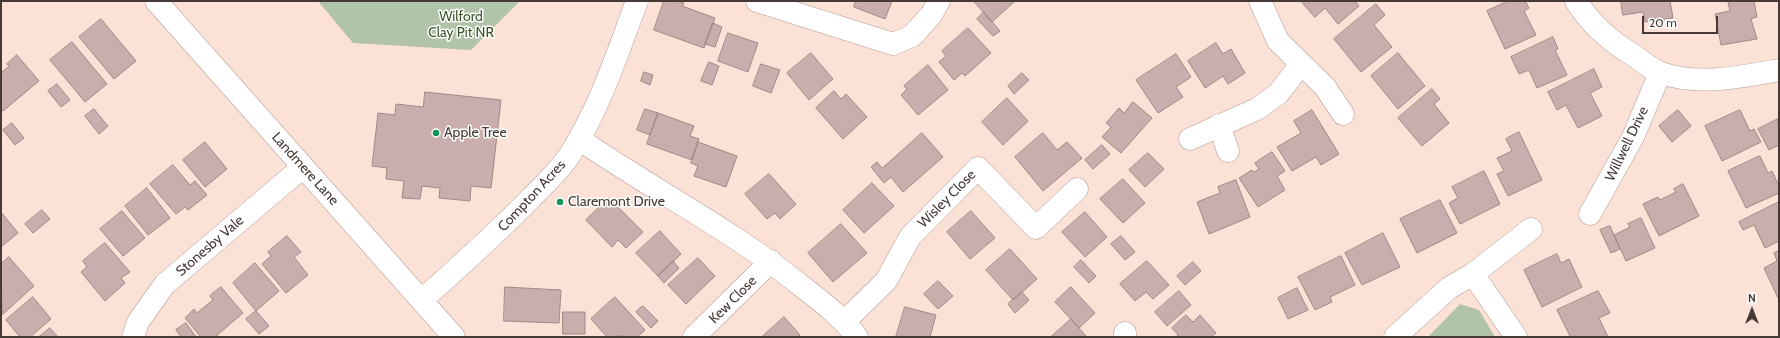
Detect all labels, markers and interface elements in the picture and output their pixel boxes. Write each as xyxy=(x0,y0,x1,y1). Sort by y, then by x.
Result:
scale bar xyxy=(1644,8,1720,34)
park label: Wilford Clay Pit NR xyxy=(428,9,494,42)
text: 20 m xyxy=(1649,15,1677,30)
street label: Willwell Drive xyxy=(1602,104,1652,184)
place label: Apple Tree xyxy=(444,125,507,141)
marker: Apple Tree xyxy=(431,128,441,138)
street label: Landmere Lane xyxy=(268,129,342,209)
street label: Compton Acres xyxy=(495,157,569,235)
street label: Wisley Close xyxy=(915,167,979,231)
place label: Claremont Drive xyxy=(568,194,665,210)
marker: Claremont Drive xyxy=(555,197,565,207)
street label: Stonesby Vale xyxy=(173,212,247,280)
street label: Kew Close xyxy=(706,273,760,327)
north arrow xyxy=(1732,290,1772,330)
text: N xyxy=(1748,291,1756,305)

